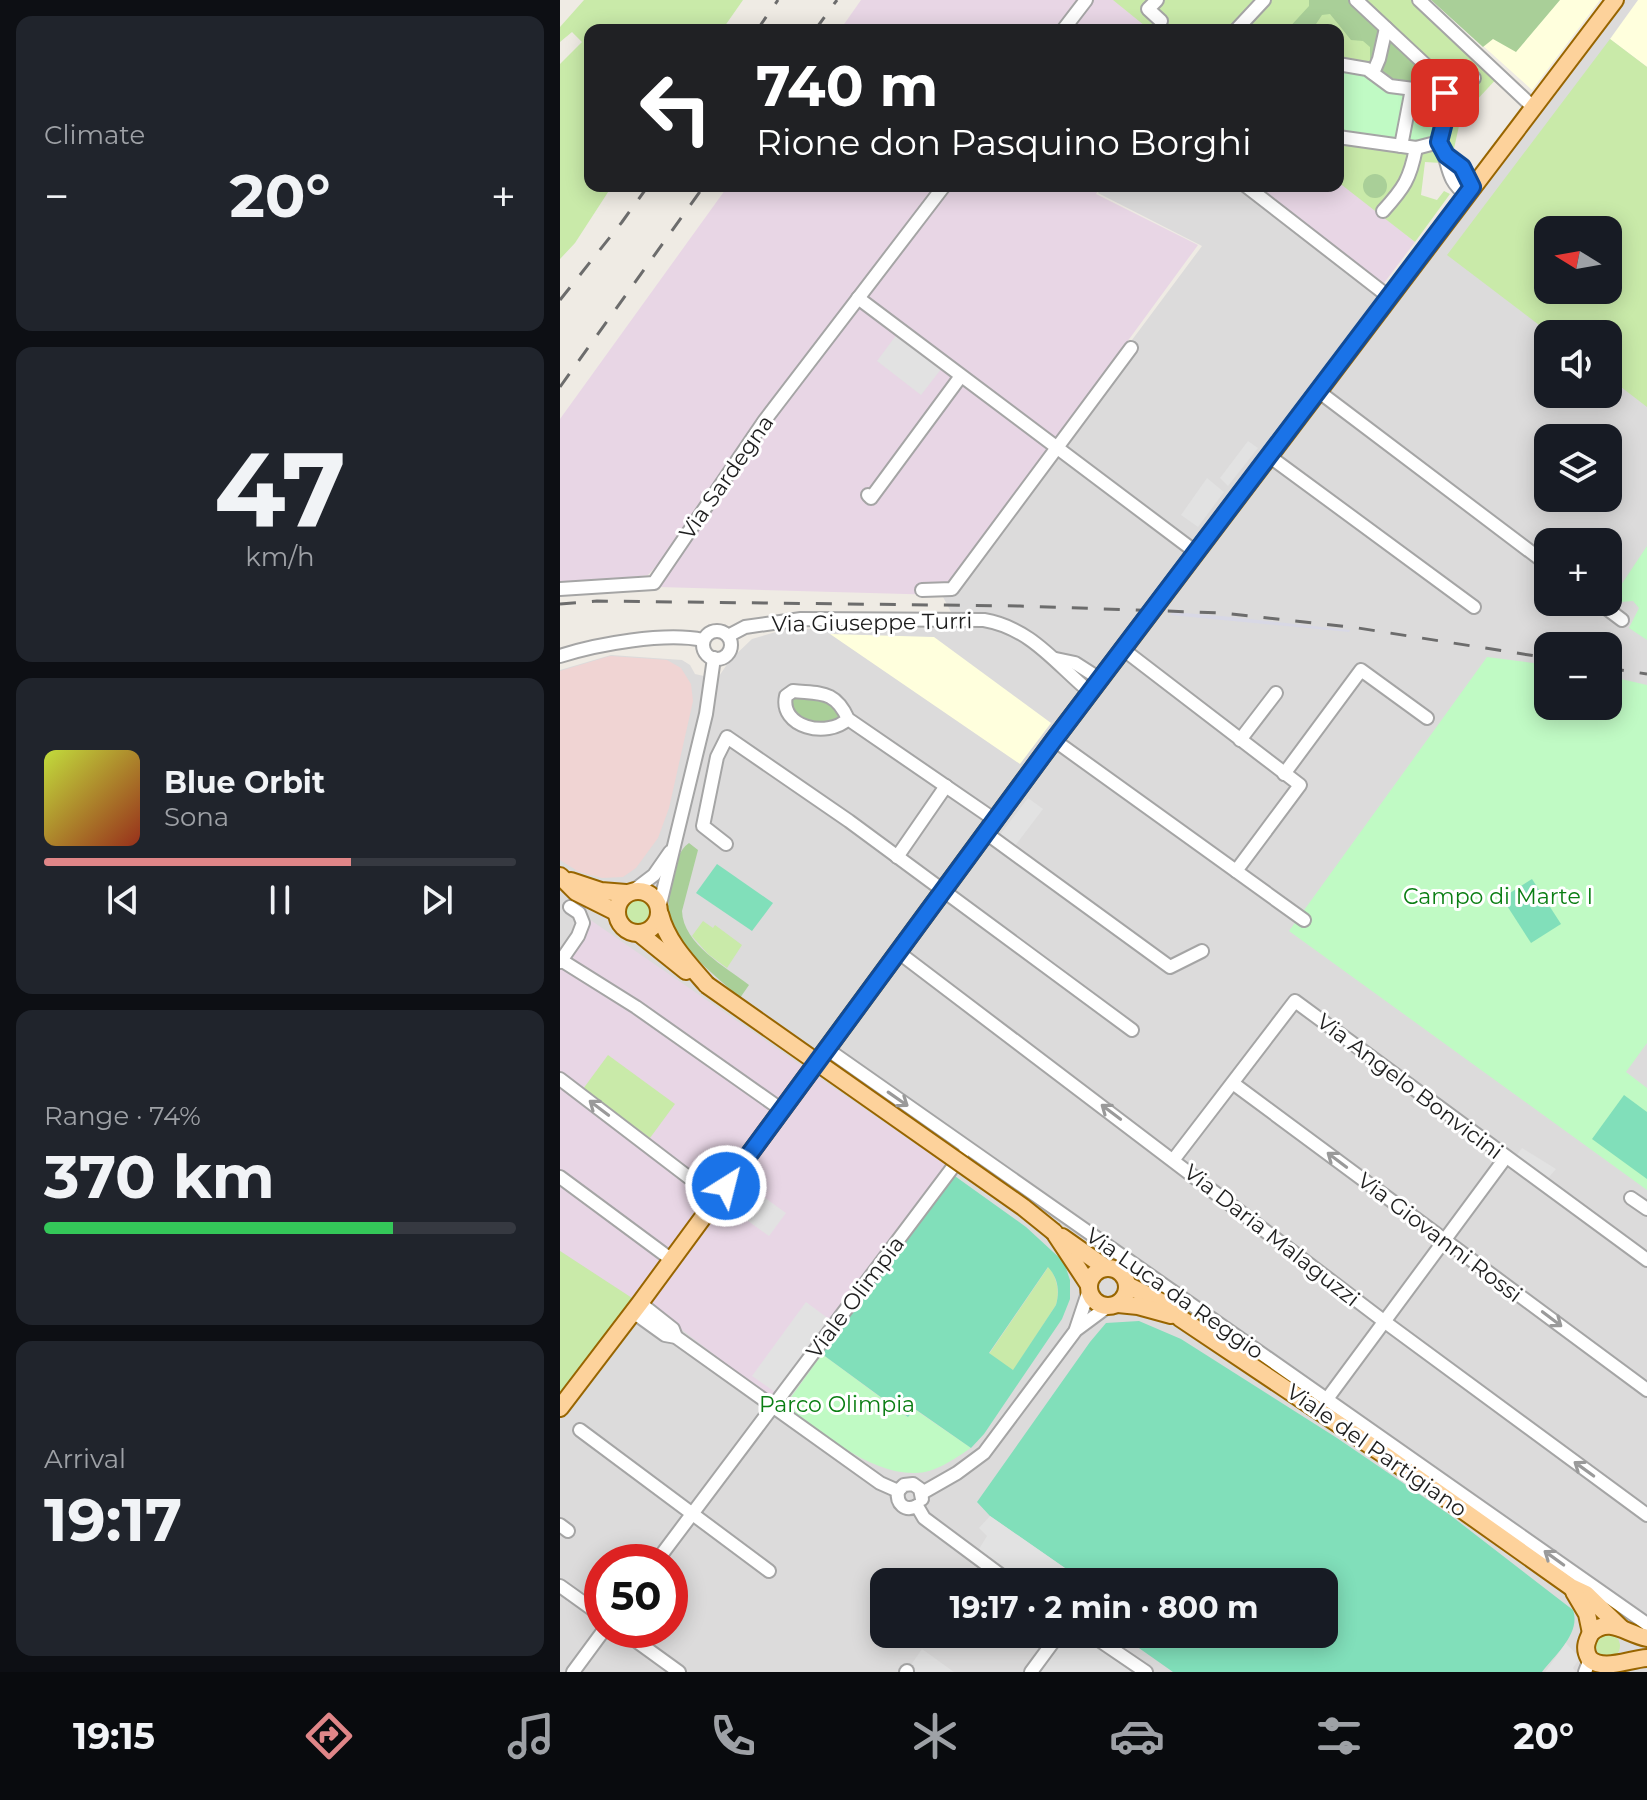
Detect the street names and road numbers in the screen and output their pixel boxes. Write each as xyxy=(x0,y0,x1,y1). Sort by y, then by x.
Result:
street label: Via Sardegna xyxy=(674,410,779,545)
street label: Via Giuseppe Turri xyxy=(771,607,973,638)
street label: Via Angelo Bonvicini xyxy=(1311,1008,1508,1165)
street label: Via Daria Malaguzzi xyxy=(1179,1158,1365,1312)
street label: Via Giovanni Rossi xyxy=(1352,1167,1527,1308)
street label: Via Luca da Reggio xyxy=(1081,1222,1269,1365)
street label: Viale Olimpia xyxy=(801,1231,910,1364)
street label: Viale del Partigiano xyxy=(1281,1378,1472,1523)

